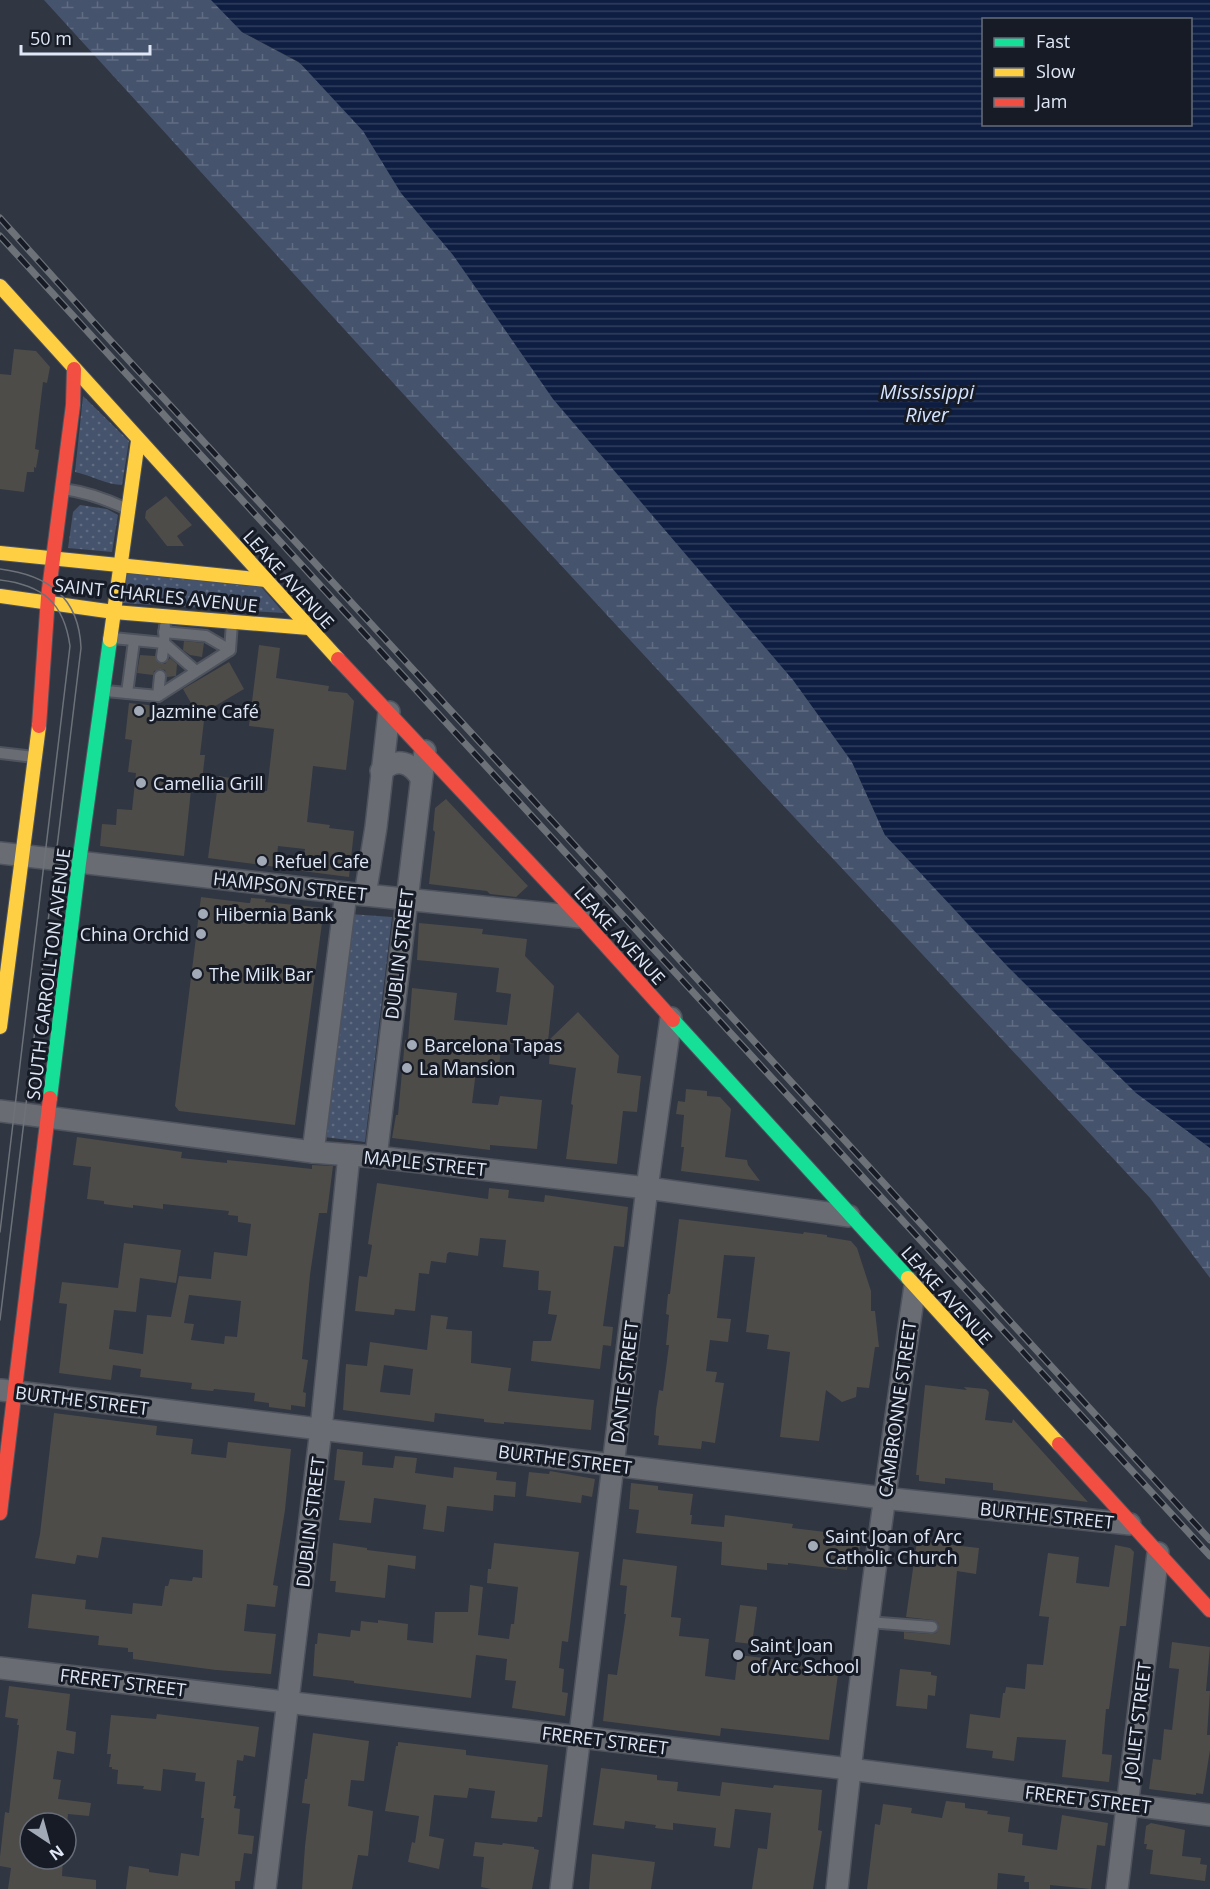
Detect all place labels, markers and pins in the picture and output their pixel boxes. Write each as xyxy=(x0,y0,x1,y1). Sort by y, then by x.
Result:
place label: Jazmine Café xyxy=(149,699,259,723)
marker: Jazmine Café xyxy=(132,704,146,718)
place label: Camellia Grill xyxy=(153,771,264,795)
marker: Camellia Grill xyxy=(134,776,148,790)
place label: Refuel Cafe xyxy=(274,849,369,873)
marker: Refuel Cafe xyxy=(255,854,269,868)
place label: Hibernia Bank xyxy=(215,902,334,926)
marker: Hibernia Bank xyxy=(196,907,210,921)
place label: China Orchid xyxy=(80,922,189,946)
marker: China Orchid xyxy=(194,927,208,941)
place label: The Milk Bar xyxy=(209,962,314,986)
marker: The Milk Bar xyxy=(190,967,204,981)
place label: Barcelona Tapas xyxy=(424,1033,562,1057)
marker: Barcelona Tapas xyxy=(405,1038,419,1052)
place label: La Mansion xyxy=(419,1056,515,1080)
marker: La Mansion xyxy=(400,1061,414,1075)
place label: Saint Joan of Arc Catholic Church xyxy=(825,1524,962,1569)
marker: Saint Joan of Arc Catholic Church xyxy=(806,1539,820,1553)
place label: Saint Joan of Arc School xyxy=(750,1633,859,1678)
marker: Saint Joan of Arc School xyxy=(731,1648,745,1662)

